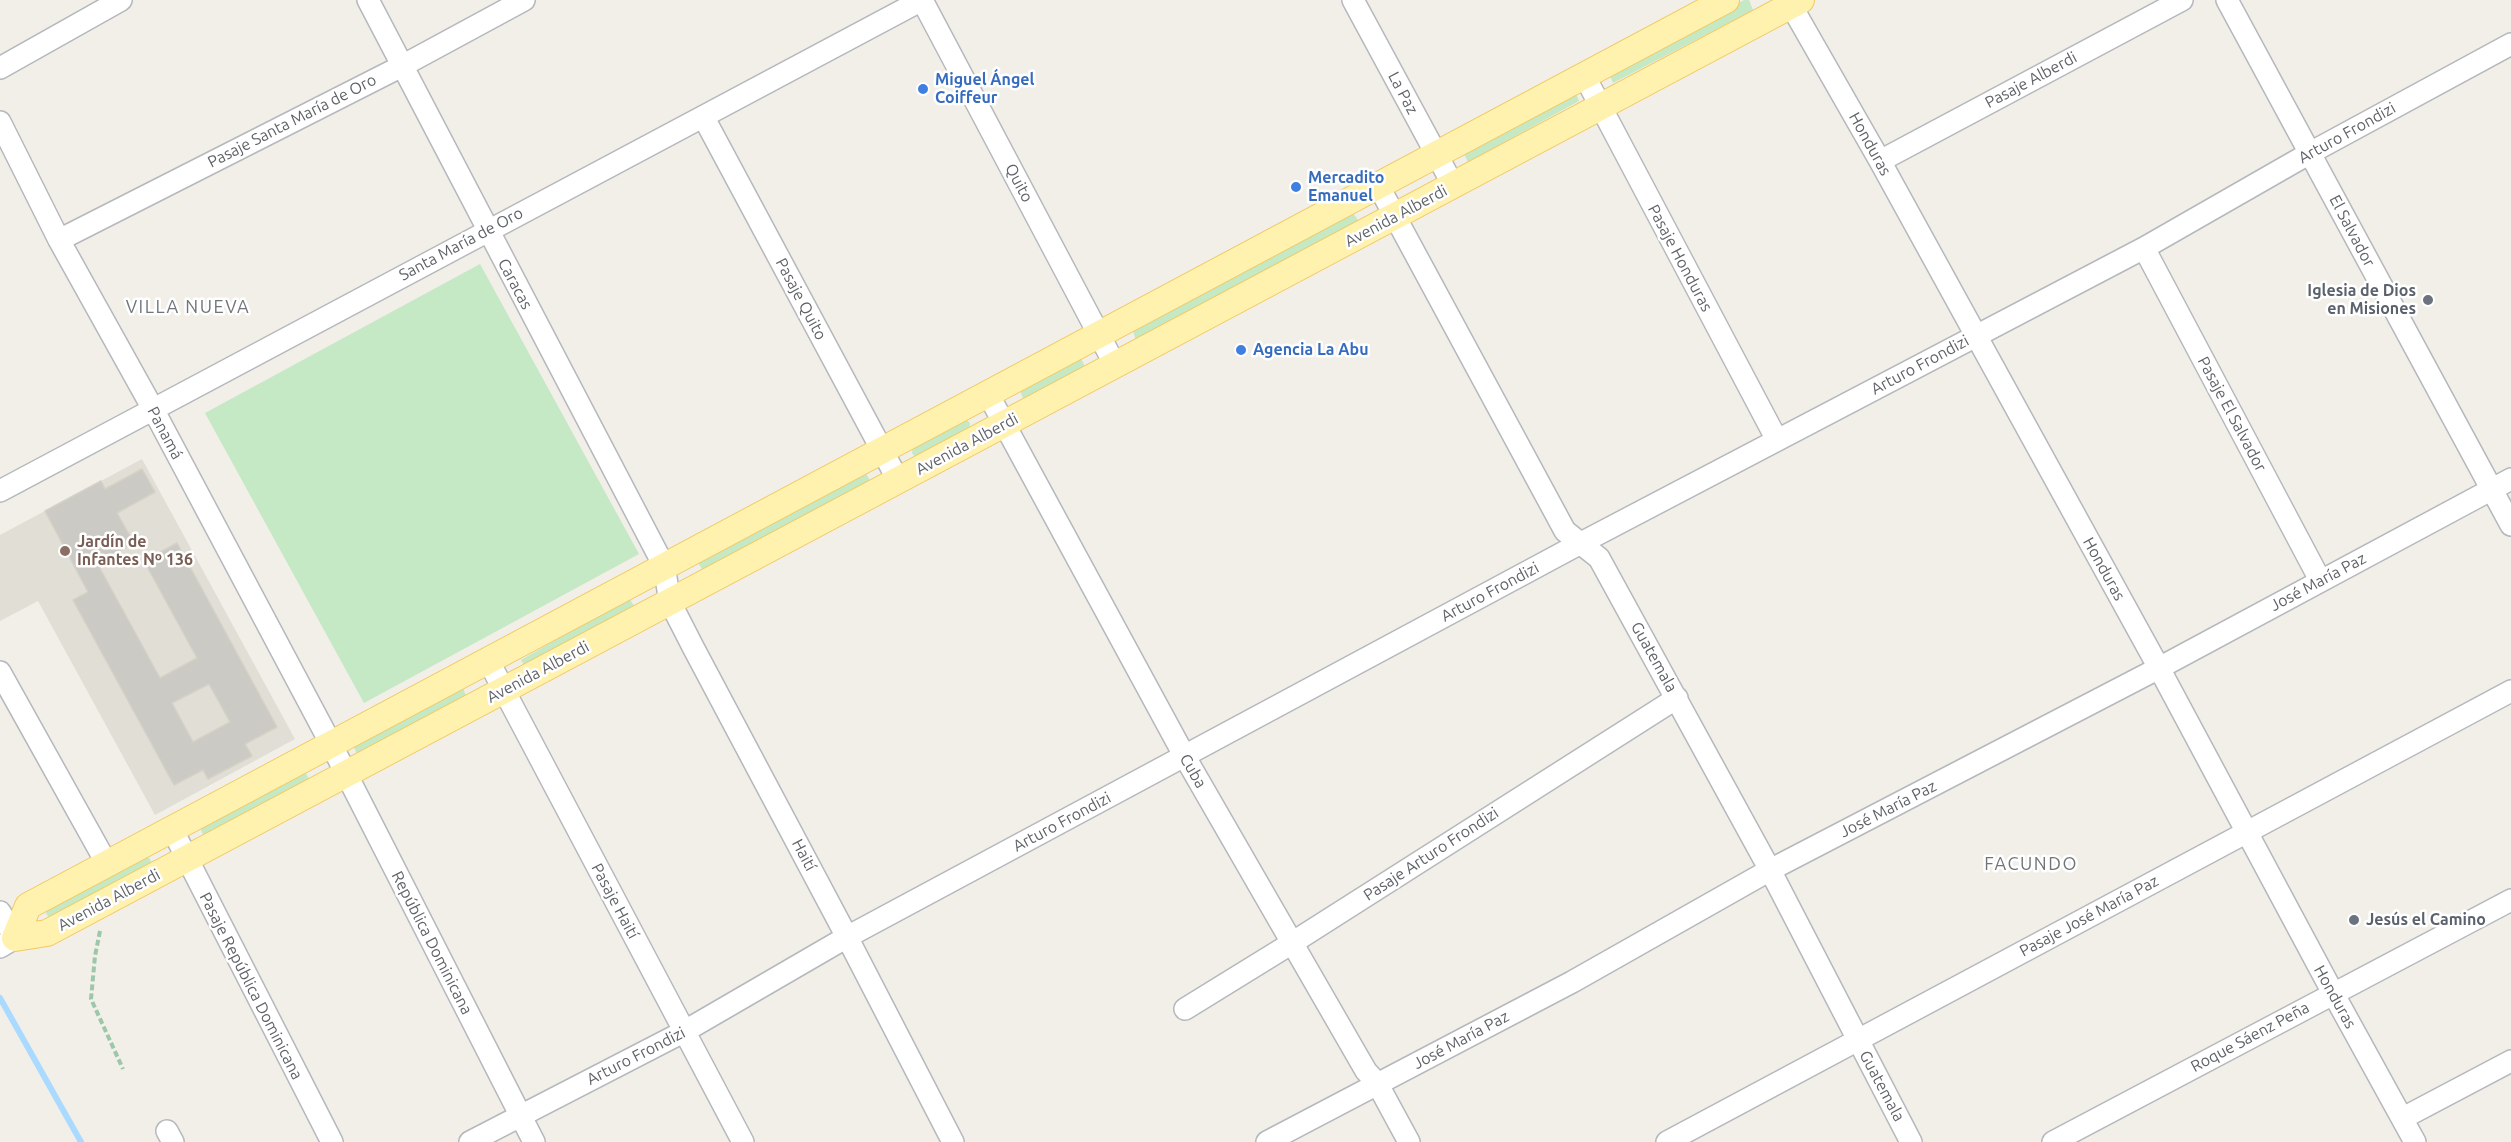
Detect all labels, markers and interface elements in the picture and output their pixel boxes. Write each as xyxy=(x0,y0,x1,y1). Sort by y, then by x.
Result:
street label: Pasaje Alberdi xyxy=(1982,48,2080,112)
street label: La Paz xyxy=(1384,69,1422,117)
street label: Pasaje Santa María de Oro xyxy=(204,70,380,172)
place label: Miguel Ángel Coiffeur xyxy=(935,70,1034,108)
marker: Miguel Ángel Coiffeur xyxy=(916,82,930,96)
street label: Arturo Frondizi xyxy=(2295,98,2399,168)
street label: Honduras xyxy=(1845,109,1895,179)
street label: Quito xyxy=(1001,160,1037,206)
place label: Mercadito Emanuel xyxy=(1308,168,1384,206)
marker: Mercadito Emanuel xyxy=(1289,180,1303,194)
street label: Avenida Alberdi xyxy=(1342,181,1450,251)
street label: El Salvador xyxy=(2325,192,2379,270)
street label: Pasaje Honduras xyxy=(1644,201,1716,315)
street label: Santa María de Oro xyxy=(396,203,526,285)
street label: Caracas xyxy=(494,255,536,313)
street label: Pasaje Quito xyxy=(771,255,831,343)
place label: Iglesia de Dios en Misiones xyxy=(2307,281,2416,319)
marker: Iglesia de Dios en Misiones xyxy=(2421,293,2435,307)
district label: VILLA NUEVA xyxy=(126,296,250,318)
street label: Arturo Frondizi xyxy=(1868,331,1972,399)
place label: Agencia La Abu xyxy=(1253,340,1369,360)
marker: Agencia La Abu xyxy=(1234,343,1248,357)
street label: Pasaje El Salvador xyxy=(2194,353,2270,475)
street label: Panamá xyxy=(143,403,187,463)
street label: Avenida Alberdi xyxy=(913,409,1021,479)
place label: Jardín de Infantes Nº 136 xyxy=(77,532,193,570)
street label: Honduras xyxy=(2079,534,2129,604)
marker: Jardín de Infantes Nº 136 xyxy=(58,544,72,558)
street label: José María Paz xyxy=(2267,549,2369,615)
street label: Arturo Frondizi xyxy=(1438,558,1542,626)
street label: Guatemala xyxy=(1627,618,1681,696)
street label: Avenida Alberdi xyxy=(484,637,592,707)
street label: Cuba xyxy=(1176,750,1210,792)
street label: José María Paz xyxy=(1837,776,1939,842)
street label: Arturo Frondizi xyxy=(1010,788,1114,856)
street label: Pasaje Arturo Frondizi xyxy=(1360,803,1502,905)
street label: Haití xyxy=(788,836,820,874)
district label: FACUNDO xyxy=(1984,853,2078,875)
street label: Pasaje Haití xyxy=(587,860,643,942)
street label: Avenida Alberdi xyxy=(55,865,163,935)
street label: República Dominicana xyxy=(388,868,476,1018)
street label: Pasaje José María Paz xyxy=(2016,871,2162,961)
street label: Pasaje República Dominicana xyxy=(195,889,307,1083)
place label: Jesús el Camino xyxy=(2366,910,2486,930)
marker: Jesús el Camino xyxy=(2347,913,2361,927)
street label: Honduras xyxy=(2310,962,2360,1032)
street label: Roque Sáenz Peña xyxy=(2188,998,2312,1076)
street label: José María Paz xyxy=(1410,1007,1512,1073)
street label: Arturo Frondizi xyxy=(583,1023,689,1089)
street label: Guatemala xyxy=(1855,1047,1909,1125)

